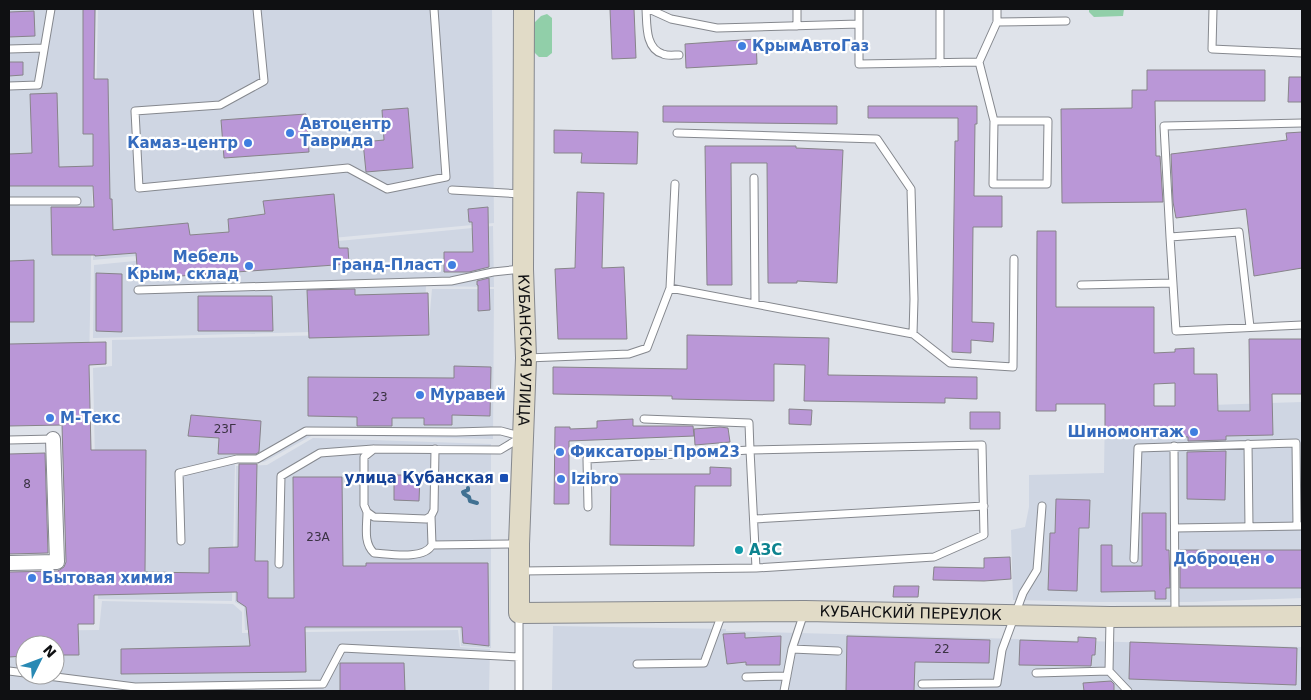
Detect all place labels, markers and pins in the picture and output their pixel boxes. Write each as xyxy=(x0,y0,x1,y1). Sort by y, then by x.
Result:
place label: КрымАвтоГаз xyxy=(752,37,869,55)
marker: КрымАвтоГаз xyxy=(736,40,748,52)
place label: Автоцентр Таврида xyxy=(300,115,391,150)
marker: Автоцентр Таврида xyxy=(284,127,296,139)
place label: Камаз-центр xyxy=(127,134,238,152)
marker: Камаз-центр xyxy=(242,137,254,149)
place label: Мебель Крым, склад xyxy=(127,248,239,283)
place label: Гранд-Пласт xyxy=(332,256,442,274)
marker: Гранд-Пласт xyxy=(446,259,458,271)
marker: Мебель Крым, склад xyxy=(243,260,255,272)
place label: Муравей xyxy=(430,386,506,404)
marker: Муравей xyxy=(414,389,426,401)
place label: М-Текс xyxy=(60,409,121,427)
marker: М-Текс xyxy=(44,412,56,424)
place label: Шиномонтаж xyxy=(1068,423,1184,441)
marker: Шиномонтаж xyxy=(1188,426,1200,438)
place label: Фиксаторы Пром23 xyxy=(570,443,740,461)
marker: Фиксаторы Пром23 xyxy=(554,446,566,458)
place label: улица Кубанская xyxy=(344,469,494,487)
place label: Izibro xyxy=(571,470,619,488)
marker: улица Кубанская xyxy=(498,472,510,484)
marker: Izibro xyxy=(555,473,567,485)
place label: АЗС xyxy=(749,541,782,559)
marker: АЗС xyxy=(733,544,745,556)
place label: Доброцен xyxy=(1173,550,1260,568)
marker: Доброцен xyxy=(1264,553,1276,565)
place label: Бытовая химия xyxy=(42,569,173,587)
marker: Бытовая химия xyxy=(26,572,38,584)

